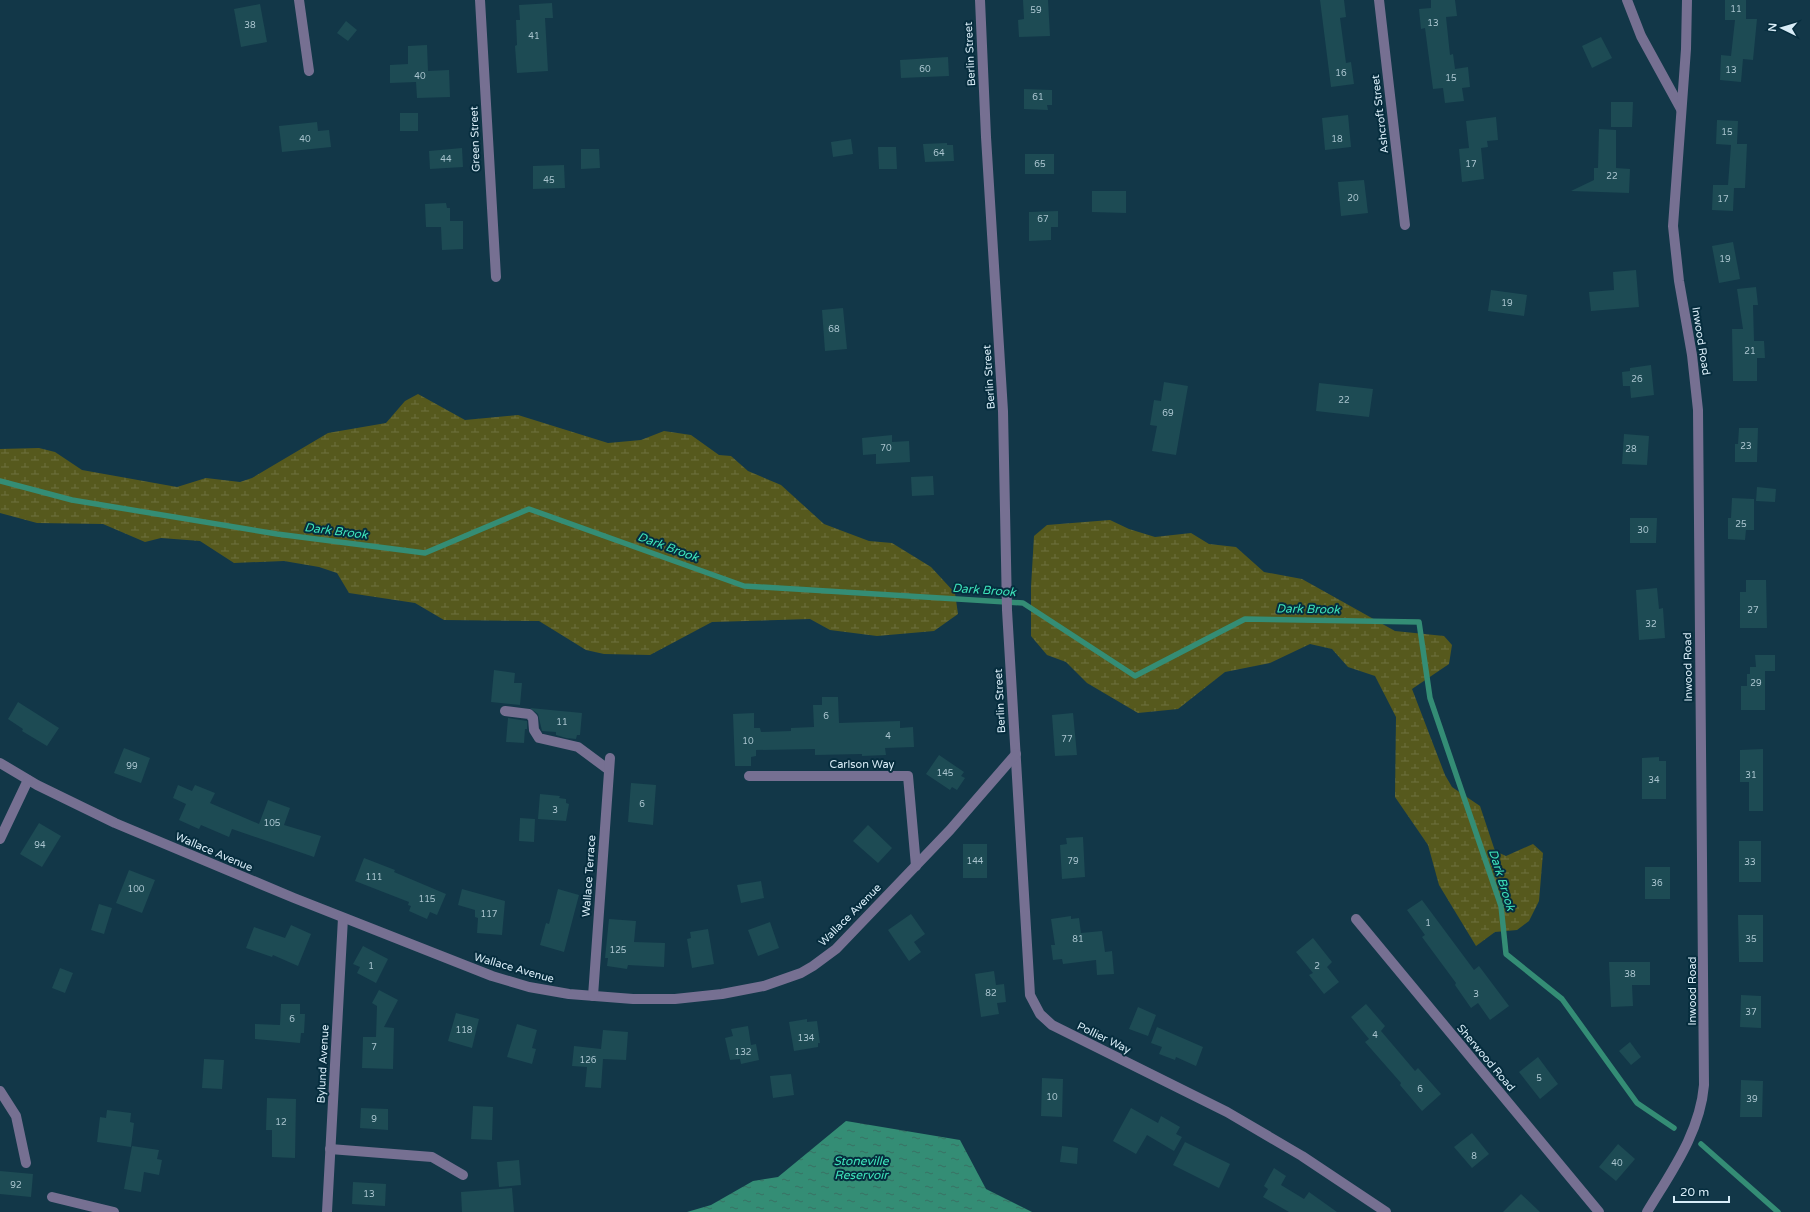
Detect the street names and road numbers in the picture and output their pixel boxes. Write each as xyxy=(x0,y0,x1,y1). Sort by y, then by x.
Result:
street label: Berlin Street xyxy=(962,21,978,87)
street label: Ashcroft Street xyxy=(1369,74,1391,154)
street label: Green Street xyxy=(467,106,483,172)
street label: Inwood Road xyxy=(1689,306,1713,376)
street label: Berlin Street xyxy=(980,344,998,410)
street label: Inwood Road xyxy=(1681,632,1695,702)
street label: Berlin Street xyxy=(992,668,1008,734)
street label: Carlson Way xyxy=(830,758,895,771)
street label: Wallace Avenue xyxy=(173,830,255,874)
street label: Wallace Terrace xyxy=(580,834,598,918)
street label: Wallace Avenue xyxy=(816,881,884,949)
street label: Wallace Avenue xyxy=(472,950,556,986)
street label: Inwood Road xyxy=(1686,956,1699,1026)
street label: Pollier Way xyxy=(1075,1019,1133,1057)
street label: Sherwood Road xyxy=(1454,1022,1518,1094)
street label: Bylund Avenue xyxy=(314,1024,332,1104)

